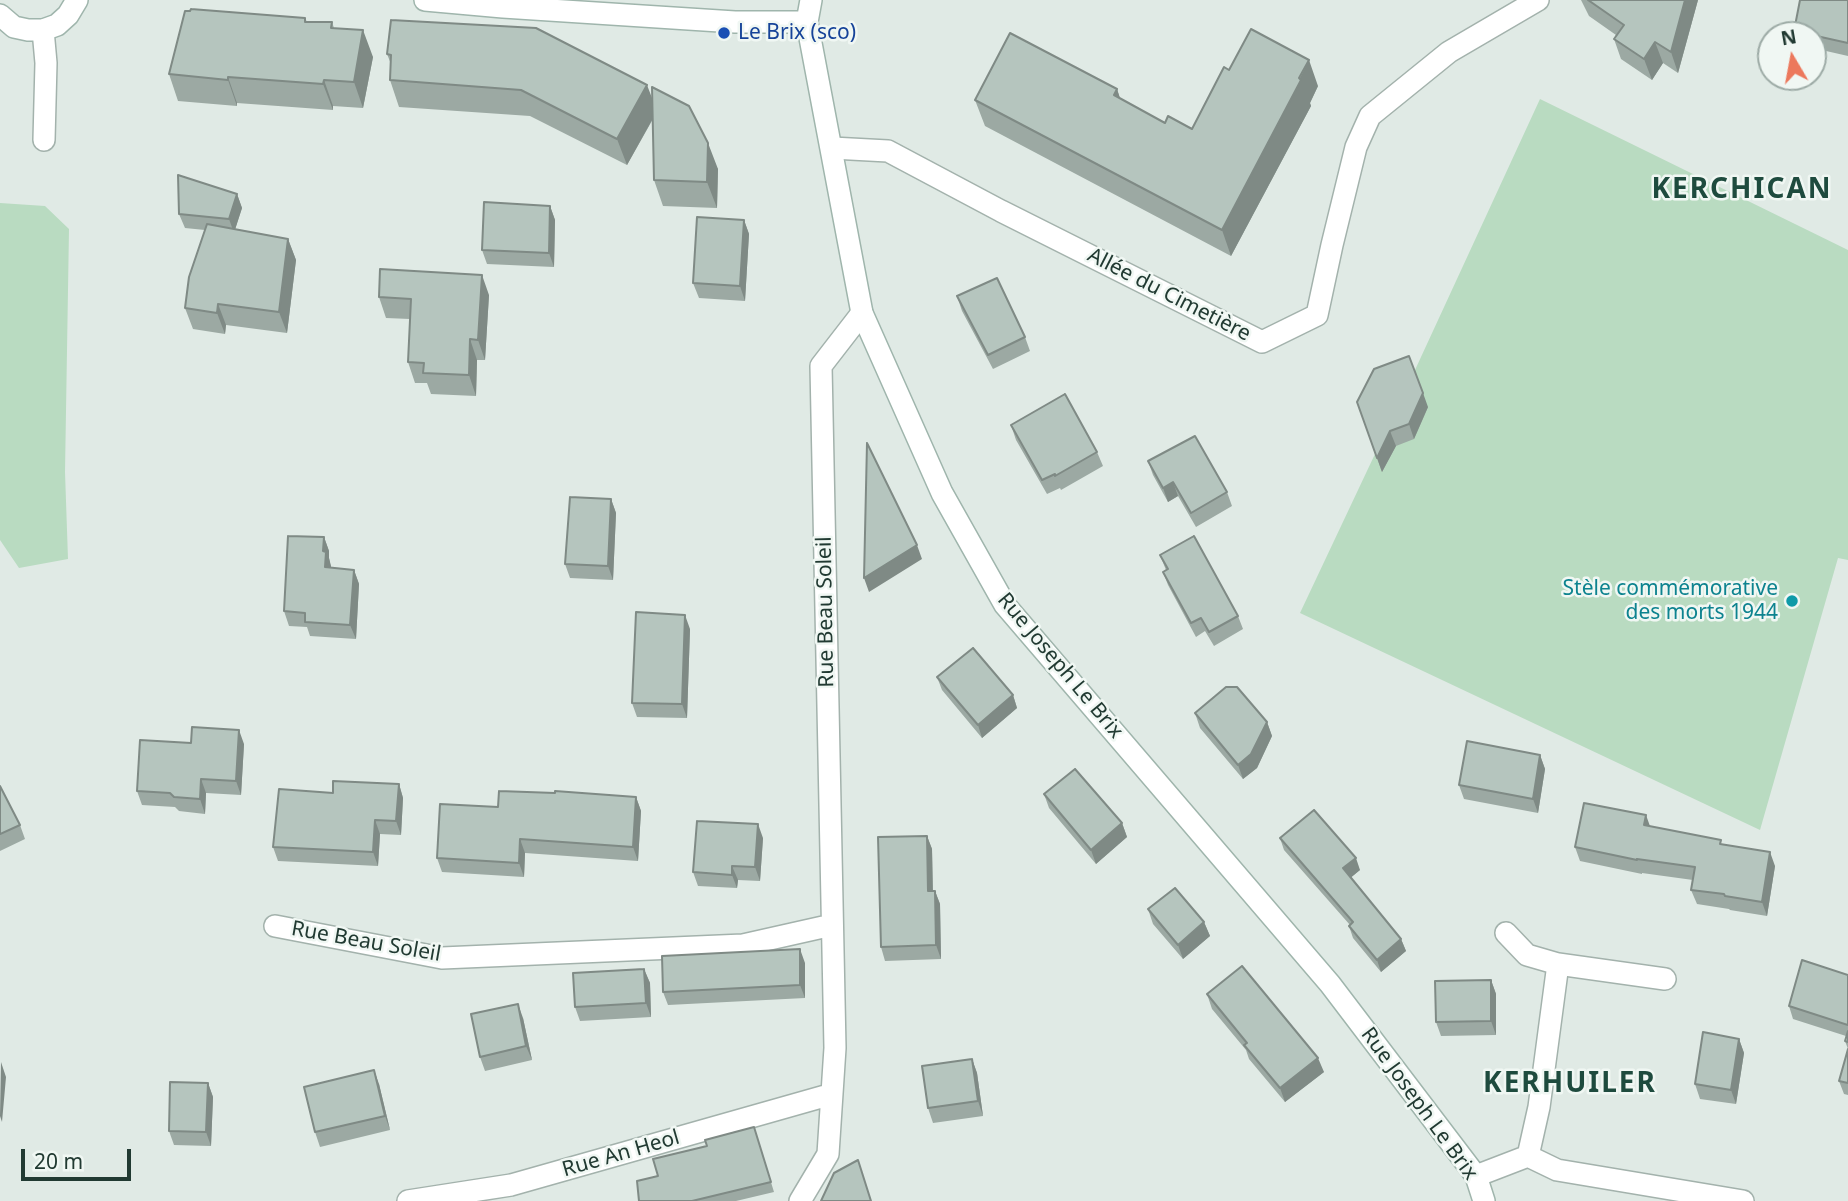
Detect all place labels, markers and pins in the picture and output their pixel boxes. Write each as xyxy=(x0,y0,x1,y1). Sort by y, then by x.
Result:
place label: Le Brix (sco) xyxy=(738,20,856,46)
marker: Le Brix (sco) xyxy=(716,25,732,41)
place label: Stèle commémorative des morts 1944 xyxy=(1563,576,1778,626)
marker: Stèle commémorative des morts 1944 xyxy=(1784,593,1800,609)

